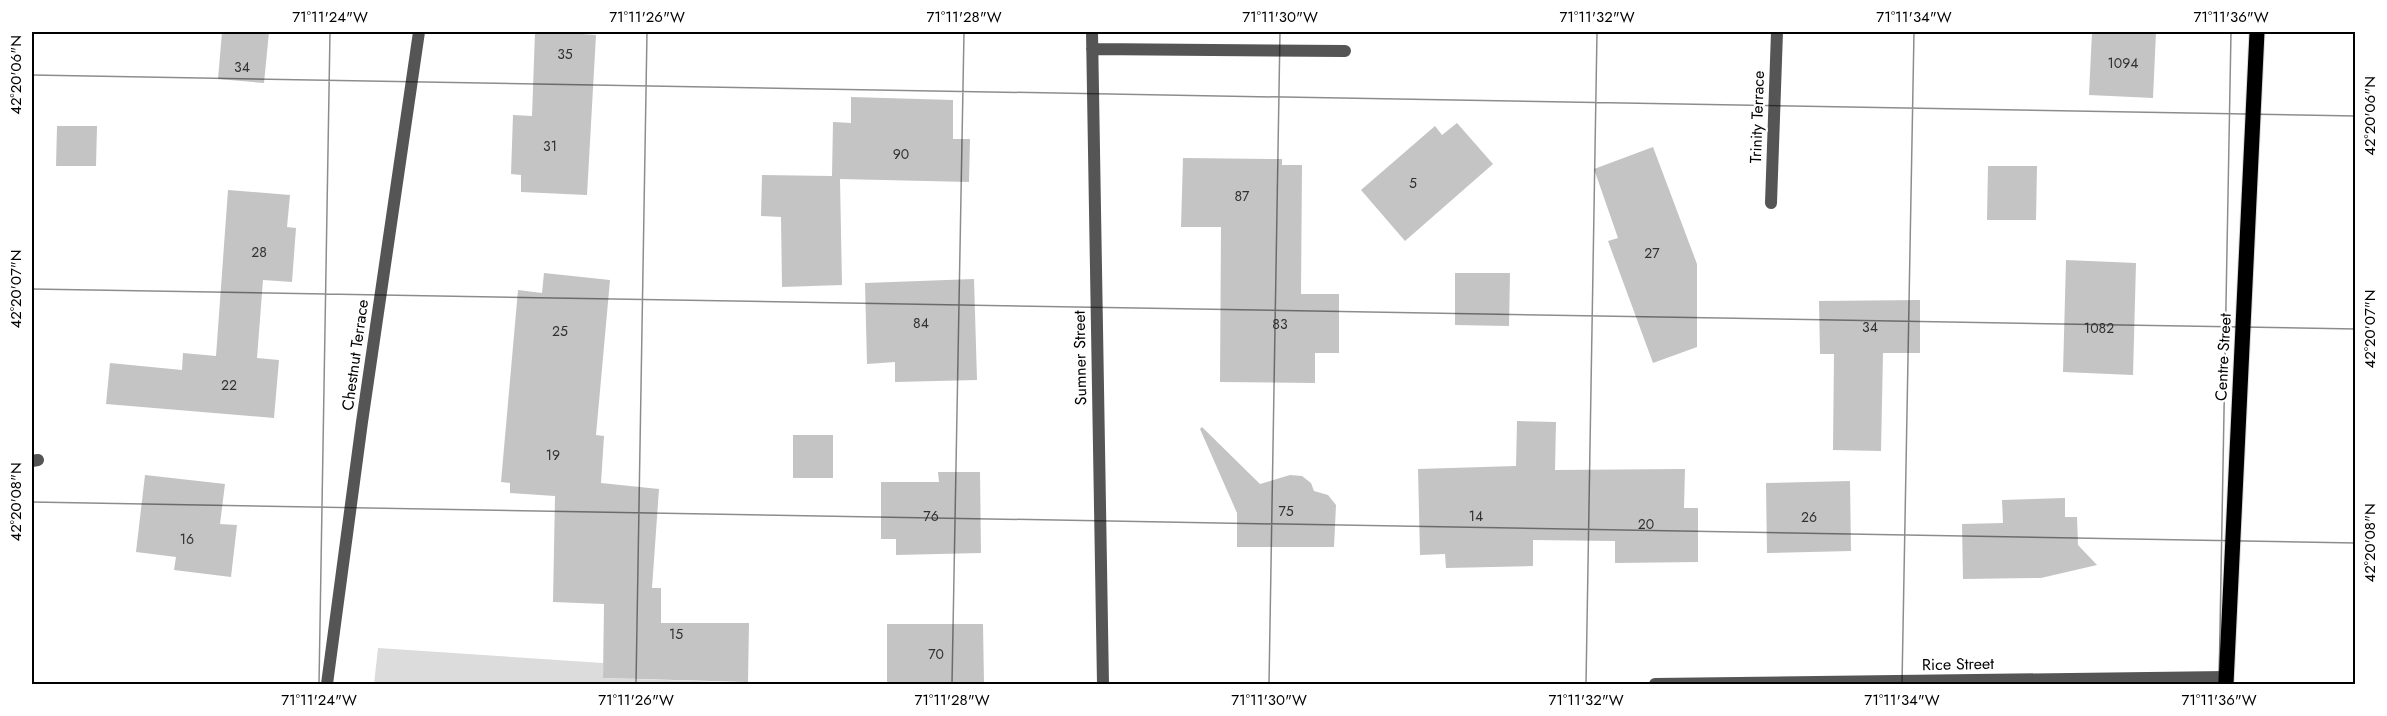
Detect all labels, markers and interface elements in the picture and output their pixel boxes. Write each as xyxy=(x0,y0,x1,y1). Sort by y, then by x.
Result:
text: 71°11'24"W xyxy=(292,6,368,28)
text: 71°11'26"W xyxy=(609,6,685,28)
text: 71°11'28"W xyxy=(926,6,1002,28)
text: 71°11'30"W xyxy=(1242,6,1318,28)
text: 71°11'32"W xyxy=(1559,6,1635,28)
text: 71°11'34"W xyxy=(1876,6,1952,28)
text: 71°11'36"W xyxy=(2193,6,2269,28)
text: 42°20'06"N xyxy=(5,35,27,115)
house number: 35 xyxy=(557,44,573,64)
house number: 1094 xyxy=(2108,53,2138,73)
house number: 34 xyxy=(234,57,250,77)
street label: Trinity Terrace xyxy=(1744,70,1770,164)
text: 42°20'06"N xyxy=(2359,76,2381,156)
house number: 31 xyxy=(543,136,557,156)
house number: 90 xyxy=(893,144,909,164)
house number: 5 xyxy=(1409,173,1417,193)
house number: 87 xyxy=(1235,186,1250,206)
house number: 28 xyxy=(251,242,267,262)
house number: 27 xyxy=(1644,243,1660,263)
text: 42°20'07"N xyxy=(5,250,27,328)
text: 42°20'07"N xyxy=(2359,290,2381,368)
street label: Chestnut Terrace xyxy=(336,298,374,412)
street label: Sumner Street xyxy=(1068,310,1092,406)
street label: Centre Street xyxy=(2209,312,2237,401)
house number: 84 xyxy=(913,313,929,333)
house number: 83 xyxy=(1272,314,1288,334)
house number: 34 xyxy=(1862,317,1878,337)
house number: 1082 xyxy=(2084,318,2114,338)
house number: 25 xyxy=(552,321,568,341)
house number: 22 xyxy=(221,375,237,395)
house number: 19 xyxy=(546,445,560,465)
text: 42°20'08"N xyxy=(5,462,27,542)
house number: 75 xyxy=(1278,501,1294,521)
text: 42°20'08"N xyxy=(2359,503,2381,583)
house number: 76 xyxy=(923,506,939,526)
house number: 14 xyxy=(1469,506,1483,526)
house number: 26 xyxy=(1801,507,1817,527)
house number: 20 xyxy=(1638,514,1654,534)
house number: 16 xyxy=(180,529,194,549)
house number: 15 xyxy=(669,624,683,644)
house number: 70 xyxy=(928,644,944,664)
street label: Rice Street xyxy=(1922,652,1994,676)
text: 71°11'24"W xyxy=(281,689,357,711)
text: 71°11'26"W xyxy=(598,689,674,711)
text: 71°11'28"W xyxy=(914,689,990,711)
text: 71°11'30"W xyxy=(1231,689,1307,711)
text: 71°11'32"W xyxy=(1548,689,1624,711)
text: 71°11'34"W xyxy=(1864,689,1940,711)
text: 71°11'36"W xyxy=(2181,689,2257,711)

